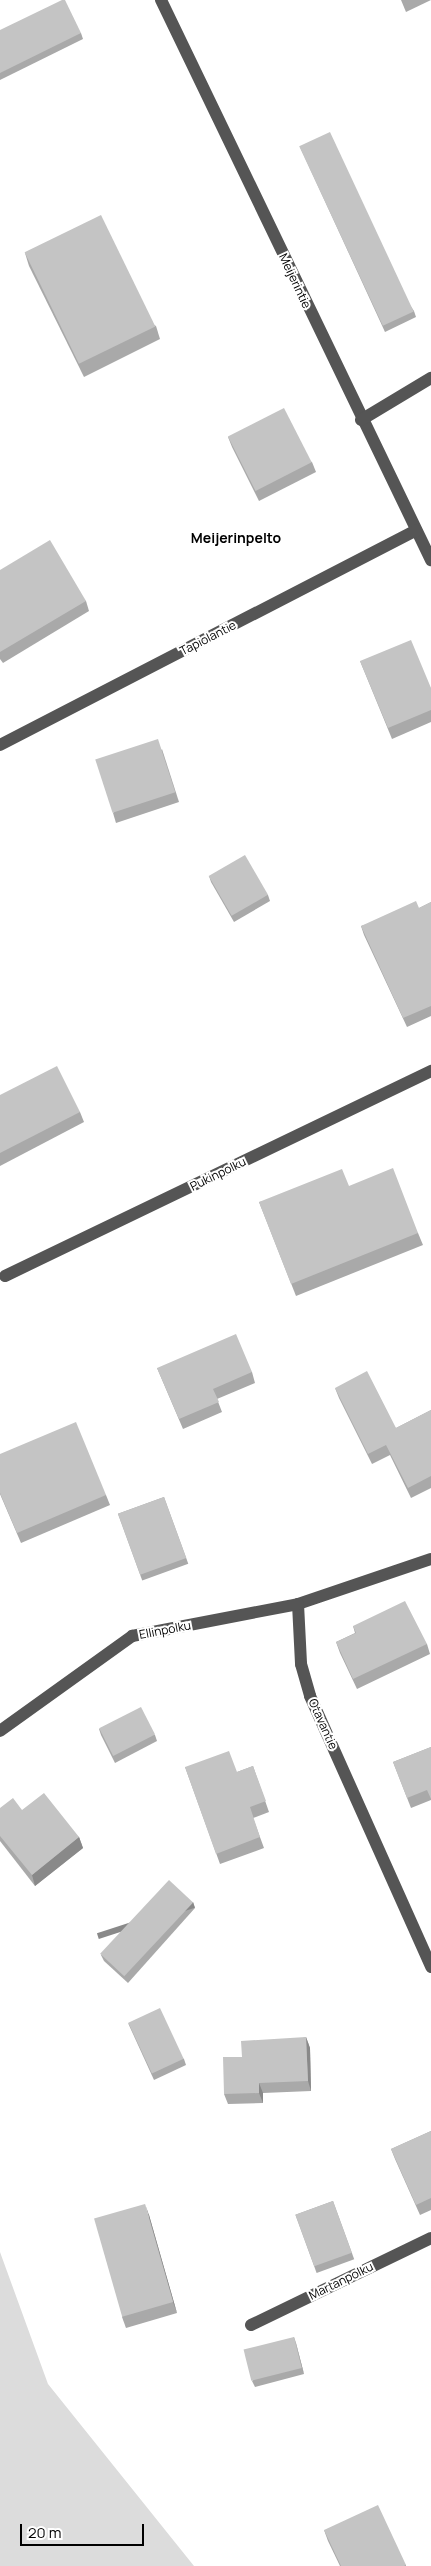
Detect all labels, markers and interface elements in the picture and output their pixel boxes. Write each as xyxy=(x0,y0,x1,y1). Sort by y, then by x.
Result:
street label: Meijerintie xyxy=(276,251,314,311)
district label: Meijerinpelto xyxy=(191,530,281,546)
street label: Tapiolantie xyxy=(177,618,239,658)
street label: Pukinpolku xyxy=(188,1154,248,1194)
street label: Ellinpolku xyxy=(138,1618,192,1642)
street label: Otavantie xyxy=(305,1696,341,1752)
street label: Martanpolku xyxy=(306,2259,376,2303)
scale bar xyxy=(22,2514,146,2546)
text: 20 m xyxy=(28,2522,61,2543)

